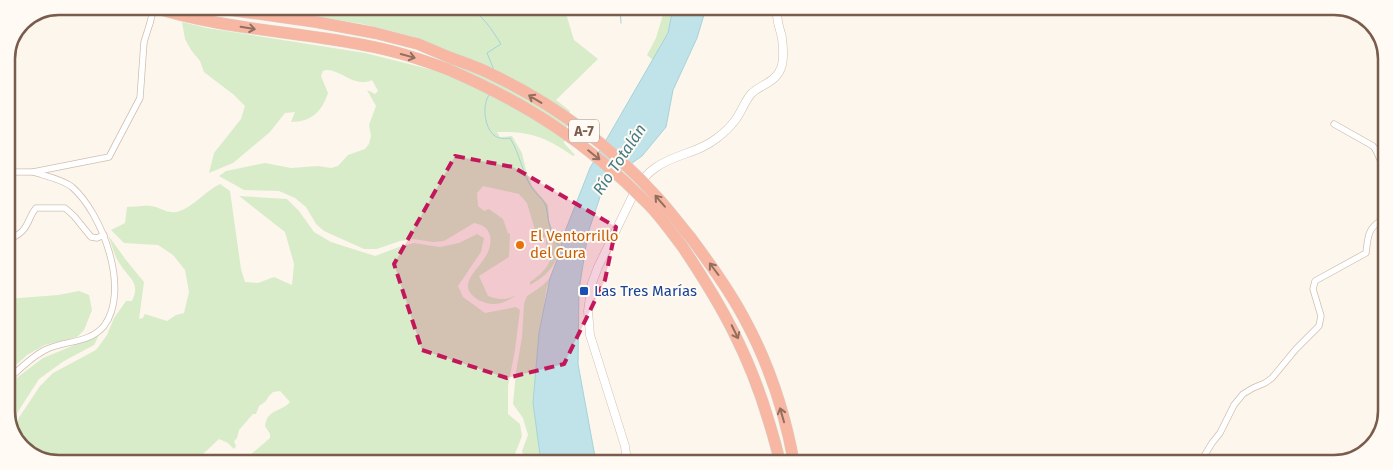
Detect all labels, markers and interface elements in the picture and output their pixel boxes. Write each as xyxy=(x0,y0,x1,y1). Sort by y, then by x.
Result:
one-way arrow xyxy=(240,23,256,33)
one-way arrow xyxy=(400,51,416,61)
one-way arrow xyxy=(528,93,542,103)
road number: A-7 xyxy=(569,120,599,142)
water label: Río Totalán xyxy=(589,120,650,198)
one-way arrow xyxy=(587,149,600,160)
one-way arrow xyxy=(654,194,666,207)
place label: El Ventorrillo del Cura xyxy=(530,227,618,262)
marker: El Ventorrillo del Cura xyxy=(514,239,526,251)
one-way arrow xyxy=(709,262,719,276)
place label: Las Tres Marías xyxy=(594,282,697,300)
marker: Las Tres Marías xyxy=(578,285,590,297)
one-way arrow xyxy=(731,324,740,339)
one-way arrow xyxy=(777,408,787,424)

